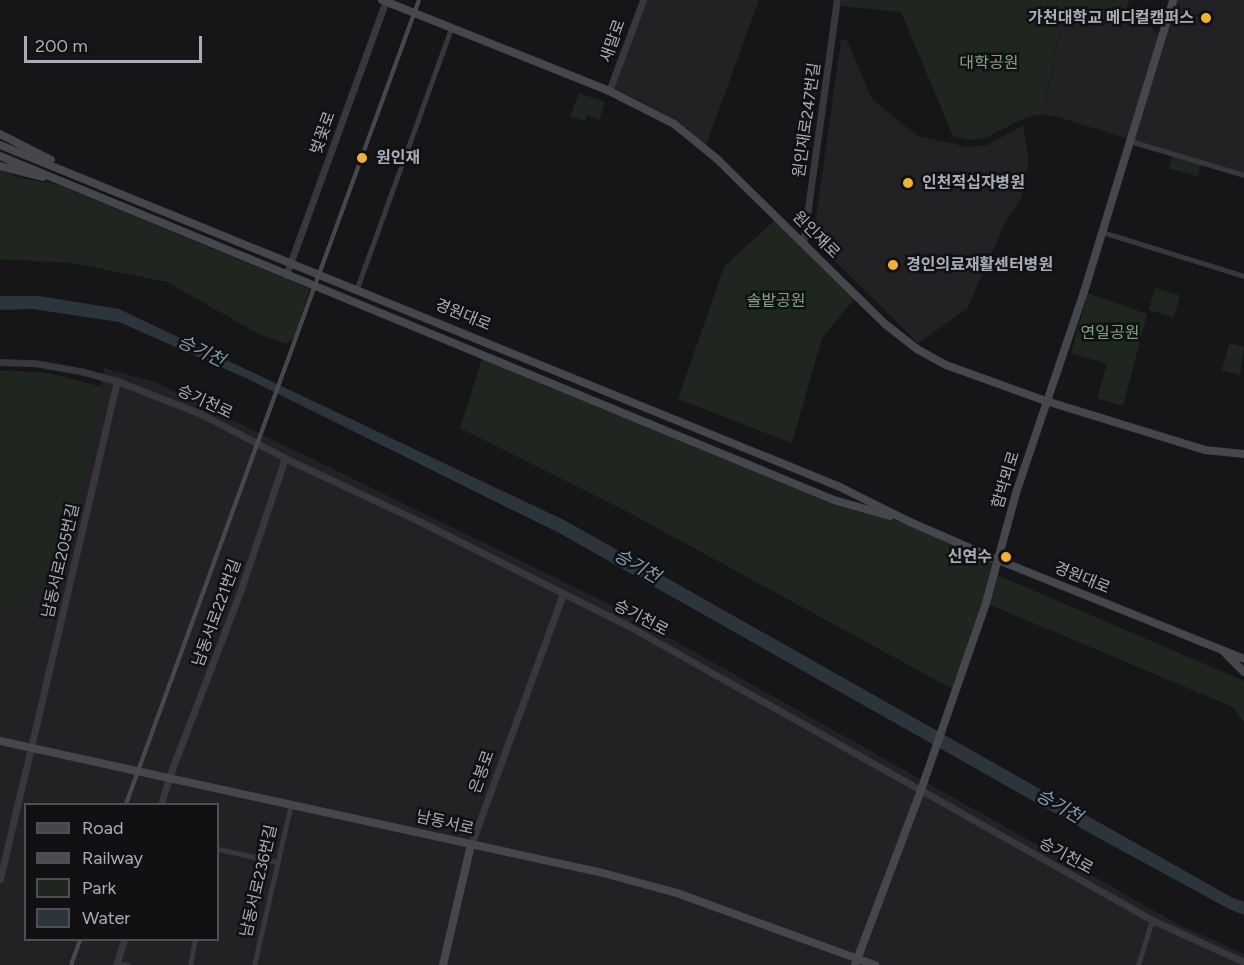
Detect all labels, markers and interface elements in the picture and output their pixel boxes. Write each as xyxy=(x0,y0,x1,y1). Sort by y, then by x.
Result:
place label: 가천대학교 메디컬캠퍼스 xyxy=(1028,8,1194,28)
marker: 가천대학교 메디컬캠퍼스 xyxy=(1199,11,1213,25)
street label: 새말로 xyxy=(596,17,630,65)
scale bar xyxy=(27,24,206,62)
text: 200 m xyxy=(35,35,88,57)
park label: 대학공원 xyxy=(960,53,1018,73)
street label: 원인재로247번길 xyxy=(789,61,825,179)
street label: 벚꽃로 xyxy=(306,109,340,157)
place label: 원인재 xyxy=(376,148,420,168)
marker: 원인재 xyxy=(353,149,371,167)
place label: 인천적십자병원 xyxy=(922,173,1025,193)
marker: 인천적십자병원 xyxy=(899,174,917,192)
street label: 원인재로 xyxy=(788,207,844,263)
place label: 경인의료재활센터병원 xyxy=(906,255,1053,275)
marker: 경인의료재활센터병원 xyxy=(884,256,902,274)
park label: 솔밭공원 xyxy=(747,291,805,311)
street label: 경원대로 xyxy=(432,295,494,335)
park label: 연일공원 xyxy=(1081,323,1139,343)
water label: 승기천 xyxy=(174,330,228,372)
street label: 승기천로 xyxy=(174,381,236,423)
street label: 함박뫼로 xyxy=(988,449,1024,511)
street label: 남동서로205번길 xyxy=(39,502,83,620)
water label: 승기천 xyxy=(610,544,664,588)
place label: 신연수 xyxy=(948,547,992,567)
marker: 신연수 xyxy=(997,548,1015,566)
street label: 남동서로221번길 xyxy=(189,557,245,669)
street label: 경원대로 xyxy=(1051,558,1113,598)
street label: 승기천로 xyxy=(610,596,672,640)
street label: 은봉로 xyxy=(465,748,499,796)
water label: 승기천 xyxy=(1032,784,1086,828)
legend xyxy=(24,803,219,941)
street label: 남동서로 xyxy=(414,807,476,839)
text: Road xyxy=(82,817,123,839)
street label: 남동서로236번길 xyxy=(237,823,281,939)
street label: 승기천로 xyxy=(1036,833,1096,879)
text: Railway xyxy=(82,847,143,869)
text: Park xyxy=(82,877,116,899)
text: Water xyxy=(82,907,130,929)

